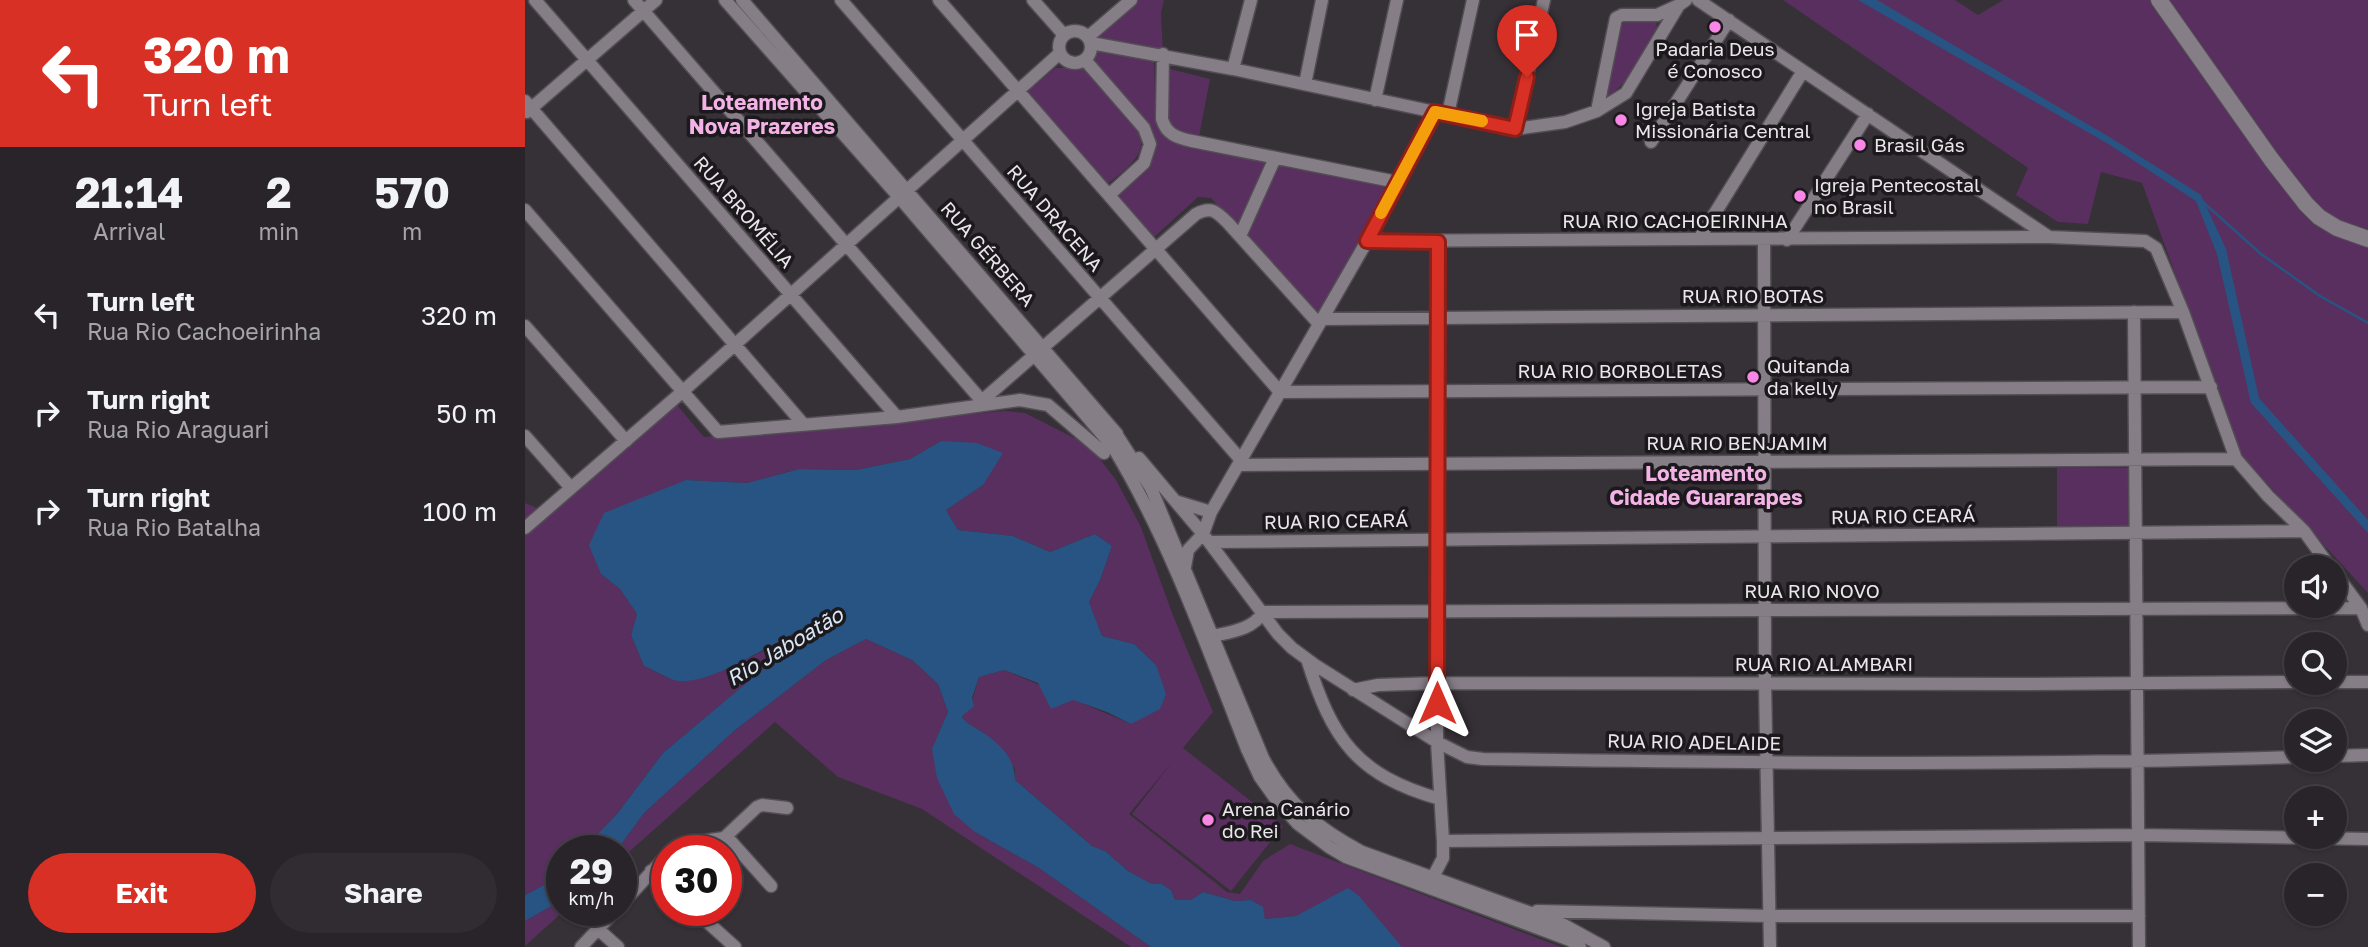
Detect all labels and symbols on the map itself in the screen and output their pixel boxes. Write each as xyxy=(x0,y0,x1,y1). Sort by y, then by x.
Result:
pin xyxy=(1497,5,1557,77)
marker: Padaria Deus é Conosco xyxy=(1707,19,1723,35)
place label: Padaria Deus é Conosco xyxy=(1655,37,1775,82)
district label: Loteamento Nova Prazeres xyxy=(689,89,836,139)
place label: Igreja Batista Missionária Central xyxy=(1635,97,1811,142)
marker: Igreja Batista Missionária Central xyxy=(1613,112,1629,128)
place label: Brasil Gás xyxy=(1874,133,1965,156)
marker: Brasil Gás xyxy=(1852,137,1868,153)
street label: RUA BROMÉLIA xyxy=(690,151,799,273)
street label: RUA DRACENA xyxy=(1003,160,1108,276)
place label: Igreja Pentecostal no Brasil xyxy=(1814,173,1980,218)
marker: Igreja Pentecostal no Brasil xyxy=(1792,188,1808,204)
street label: RUA GÉRBERA xyxy=(937,197,1040,311)
street label: RUA RIO CACHOEIRINHA xyxy=(1562,209,1788,232)
street label: RUA RIO BOTAS xyxy=(1682,284,1824,307)
place label: Quitanda da kelly xyxy=(1767,354,1850,399)
street label: RUA RIO BORBOLETAS xyxy=(1517,359,1723,382)
marker: Quitanda da kelly xyxy=(1745,369,1761,385)
street label: RUA RIO BENJAMIM xyxy=(1646,431,1828,454)
district label: Loteamento Cidade Guararapes xyxy=(1609,460,1803,510)
street label: RUA RIO CEARÁ xyxy=(1831,503,1975,528)
street label: RUA RIO CEARÁ xyxy=(1264,508,1408,533)
street label: RUA RIO NOVO xyxy=(1744,579,1880,602)
water label: Rio Jaboatão xyxy=(722,600,849,691)
street label: RUA RIO ALAMBARI xyxy=(1735,652,1913,675)
position arrow xyxy=(1400,666,1474,740)
street label: RUA RIO ADELAIDE xyxy=(1607,728,1781,755)
place label: Arena Canário do Rei xyxy=(1222,797,1350,842)
marker: Arena Canário do Rei xyxy=(1200,812,1216,828)
speed limit sign: 30 xyxy=(651,835,742,926)

